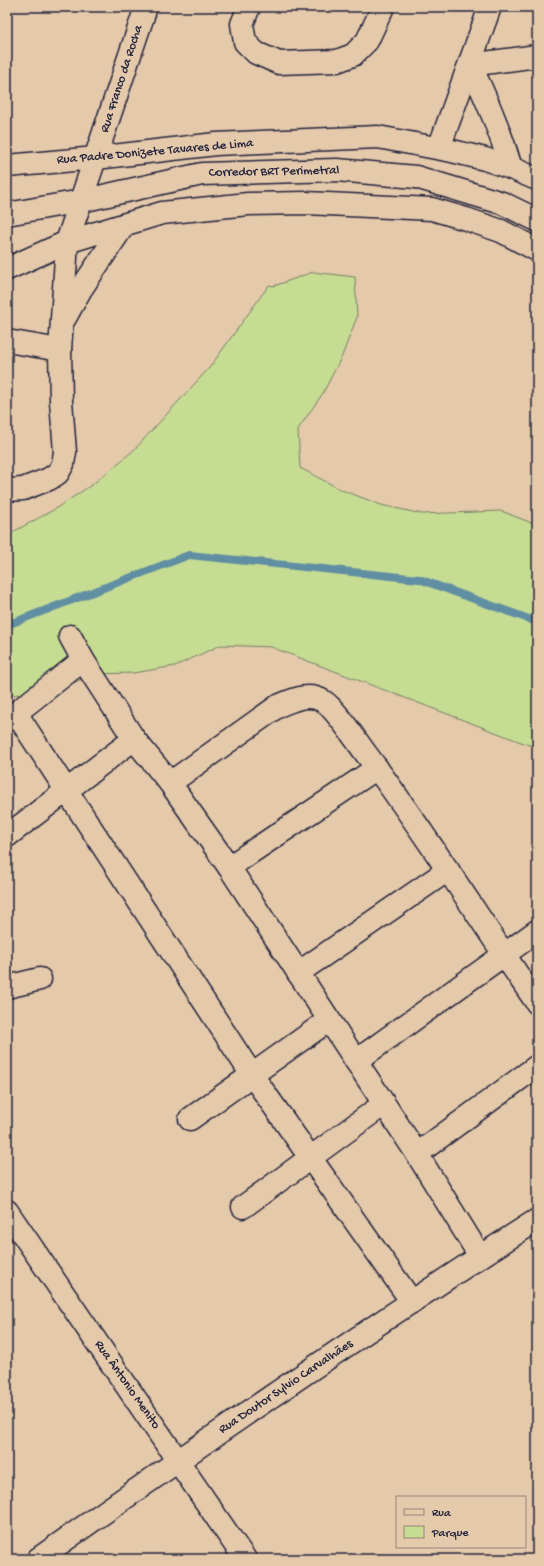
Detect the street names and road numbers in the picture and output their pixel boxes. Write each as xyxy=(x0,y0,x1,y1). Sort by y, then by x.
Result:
street label: Rua Franco da Rocha xyxy=(98,23,147,135)
street label: Rua Padre Donizete Tavares de Lima xyxy=(56,136,255,168)
street label: Corredor BRT Perimetral xyxy=(209,163,340,181)
street label: Rua Doutor Sylvio Carvalhães xyxy=(216,1336,357,1437)
street label: Rua Ântonio Menito xyxy=(91,1337,165,1432)

